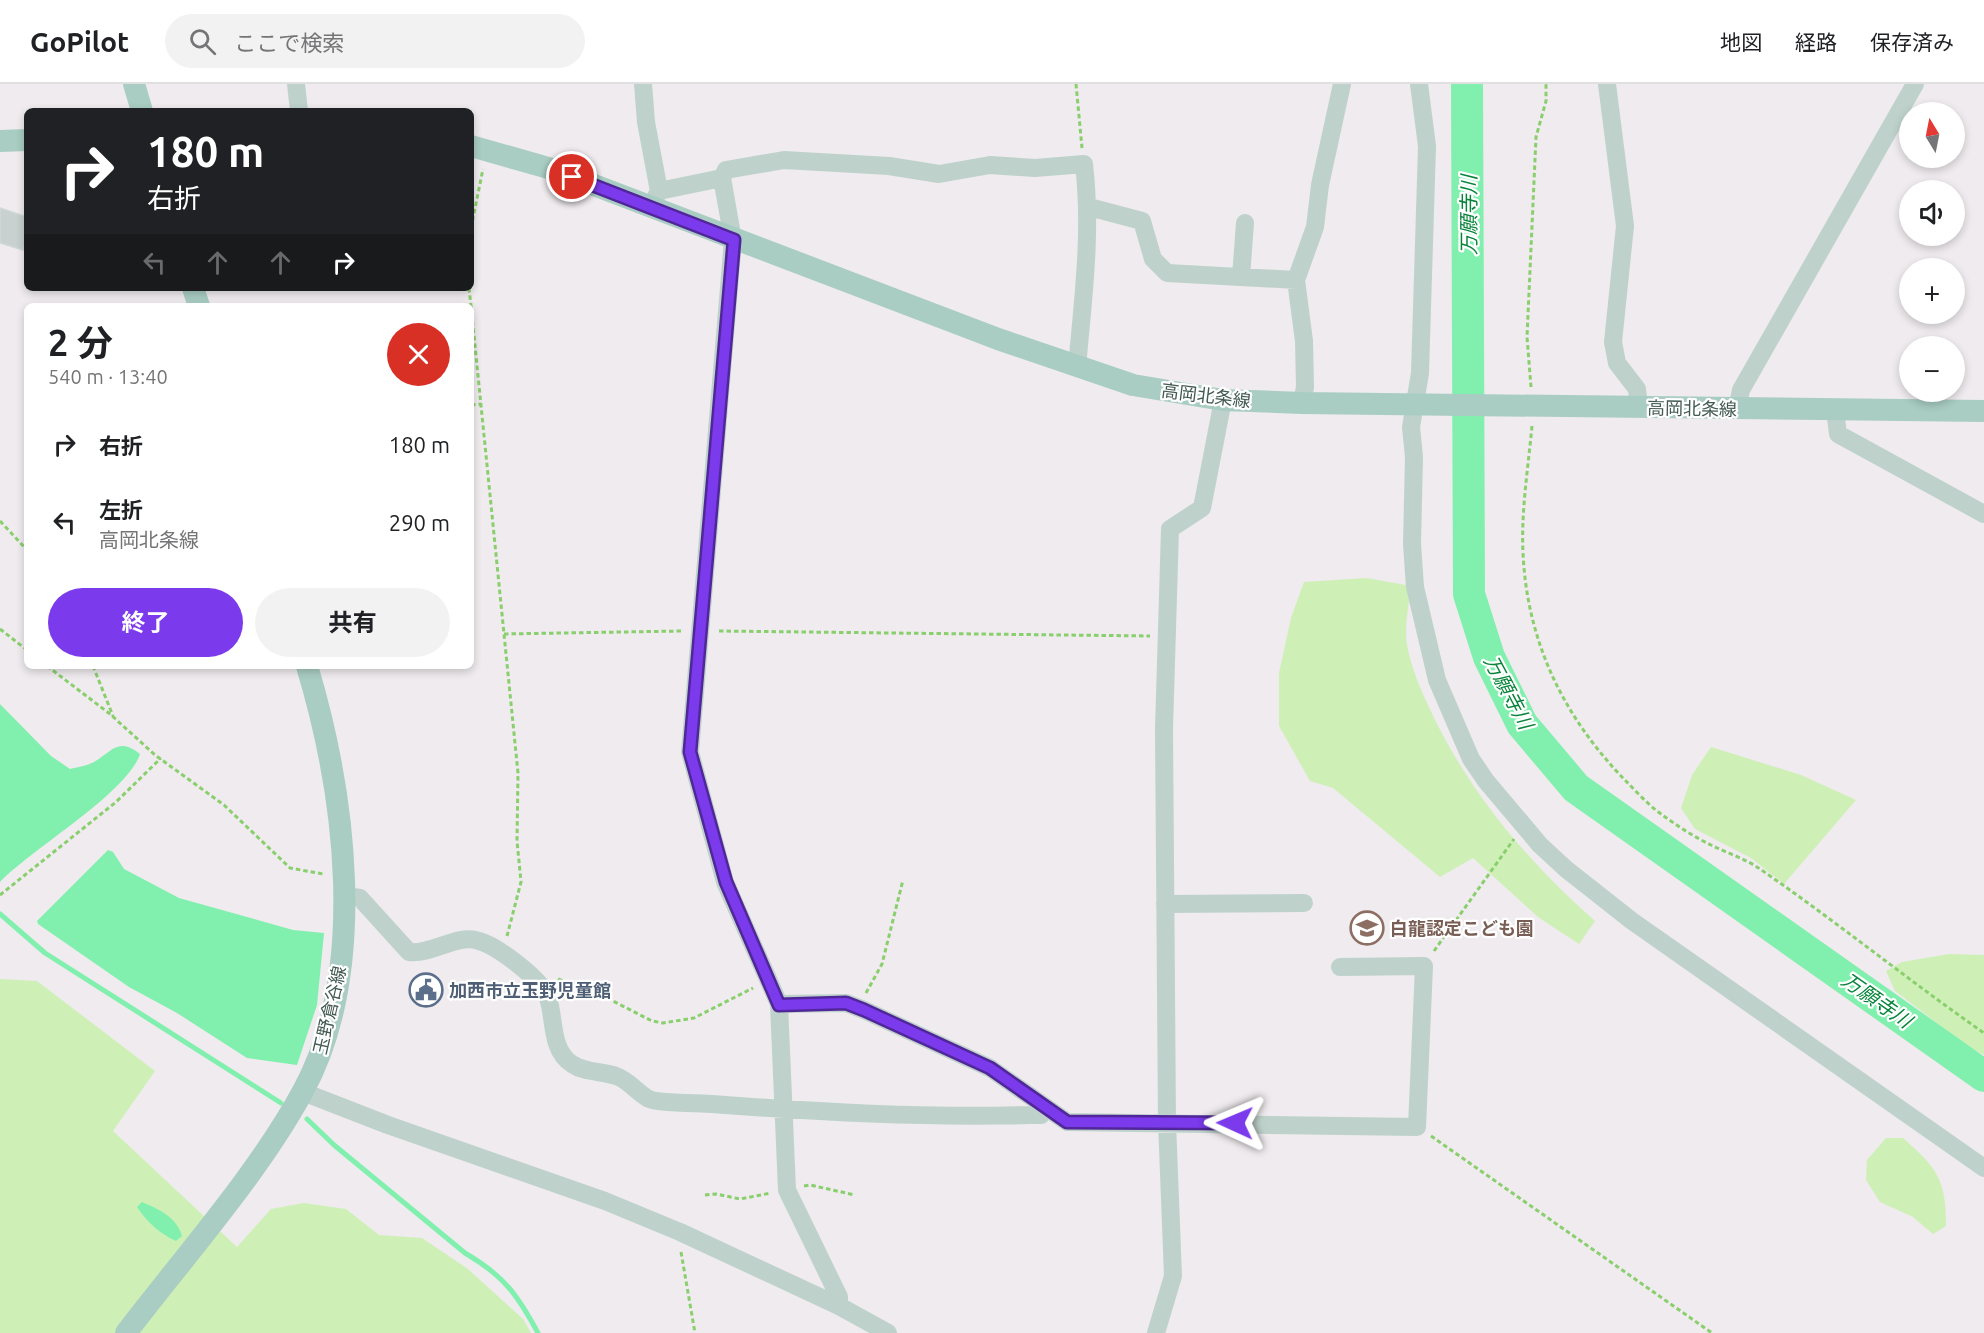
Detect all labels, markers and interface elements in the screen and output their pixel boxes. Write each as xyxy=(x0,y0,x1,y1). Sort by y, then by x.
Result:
search box xyxy=(165,14,585,68)
icon: search xyxy=(186,25,219,58)
text: GoPilot xyxy=(30,26,129,57)
text: ここで検索 xyxy=(234,30,344,55)
text: 地図 xyxy=(1720,30,1762,54)
text: 経路 xyxy=(1795,30,1837,54)
text: 保存済み xyxy=(1870,30,1954,54)
north arrow xyxy=(1899,102,1965,168)
map controls xyxy=(1899,102,1965,402)
text: 180 m xyxy=(147,128,264,175)
icon: right xyxy=(48,132,126,210)
pin xyxy=(546,151,597,202)
icon: arrive xyxy=(555,160,588,193)
water label: 万願寺川 xyxy=(1457,173,1480,255)
button: sound xyxy=(1899,180,1965,246)
text: 右折 xyxy=(147,183,201,213)
icon: left xyxy=(138,246,171,279)
icon: ahead xyxy=(201,246,234,279)
icon: ahead xyxy=(264,246,297,279)
icon: right xyxy=(327,246,360,279)
button: + xyxy=(1899,258,1965,324)
text: 2 分 xyxy=(48,322,113,363)
button: close xyxy=(387,323,450,386)
button: − xyxy=(1899,336,1965,402)
text: 540 m · 13:40 xyxy=(48,365,168,388)
street label: 高岡北条線 xyxy=(1160,380,1252,410)
street label: 高岡北条線 xyxy=(1647,397,1737,419)
icon: right xyxy=(48,428,81,461)
text: 180 m xyxy=(389,432,450,457)
text: 右折 xyxy=(99,433,143,458)
text: 左折 xyxy=(99,497,143,522)
icon: left xyxy=(48,506,81,539)
text: 290 m xyxy=(389,510,450,535)
text: 高岡北条線 xyxy=(99,528,199,551)
button: 終了 xyxy=(48,588,243,657)
button: 共有 xyxy=(255,588,450,657)
water label: 万願寺川 xyxy=(1480,651,1539,734)
school or university icon: 白龍認定こども園 xyxy=(1349,910,1385,946)
place label: 白龍認定こども園 xyxy=(1390,918,1534,938)
street label: 玉野倉谷線 xyxy=(309,964,349,1056)
water label: 万願寺川 xyxy=(1838,968,1918,1034)
public building icon: 加西市立玉野児童館 xyxy=(408,972,444,1008)
place label: 加西市立玉野児童館 xyxy=(449,980,611,1000)
position arrow xyxy=(1203,1091,1267,1155)

